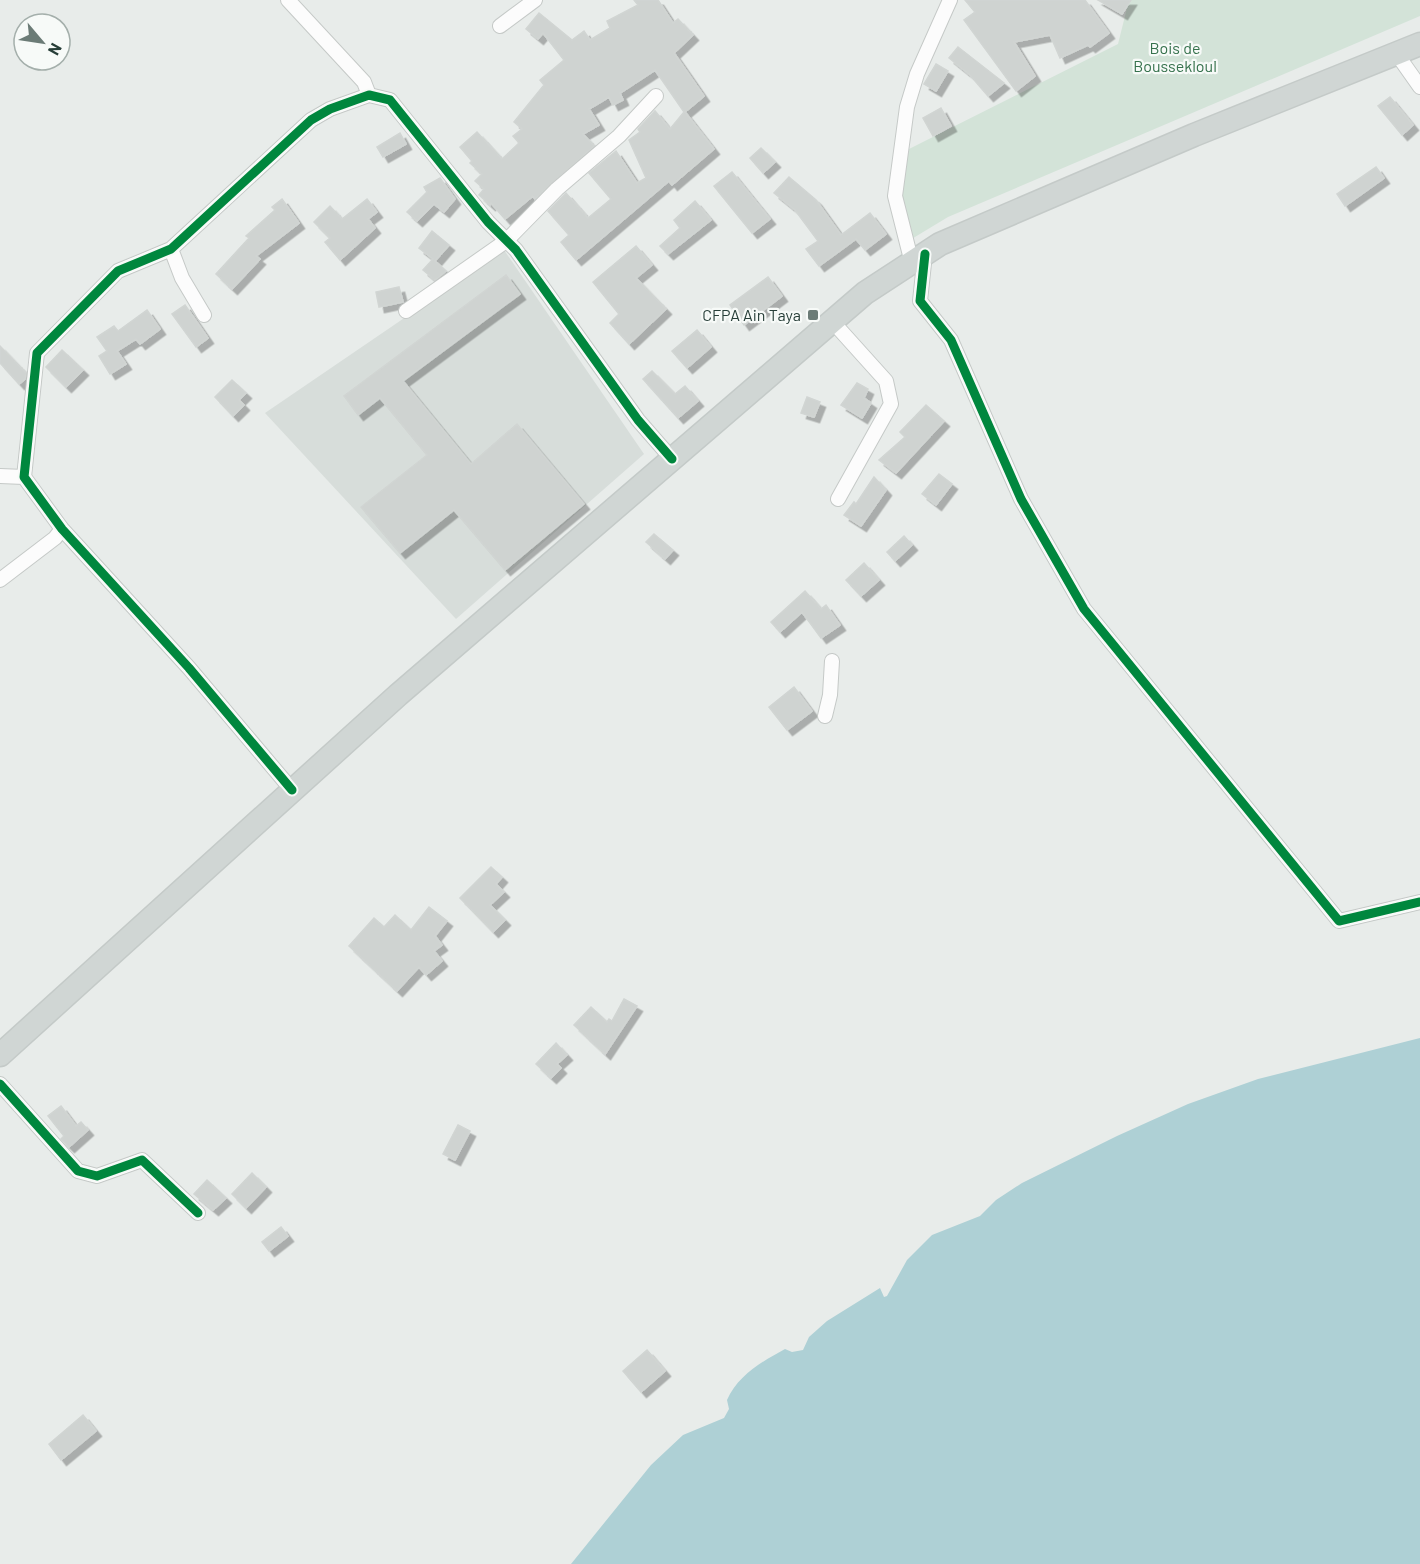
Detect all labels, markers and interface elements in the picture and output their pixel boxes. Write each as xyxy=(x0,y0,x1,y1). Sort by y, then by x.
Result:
north arrow xyxy=(12,12,72,72)
park label: Bois de Boussekloul xyxy=(1133,38,1217,75)
text: N xyxy=(45,40,66,59)
place label: CFPA Ain Taya xyxy=(702,305,801,324)
marker: CFPA Ain Taya xyxy=(806,308,820,322)

